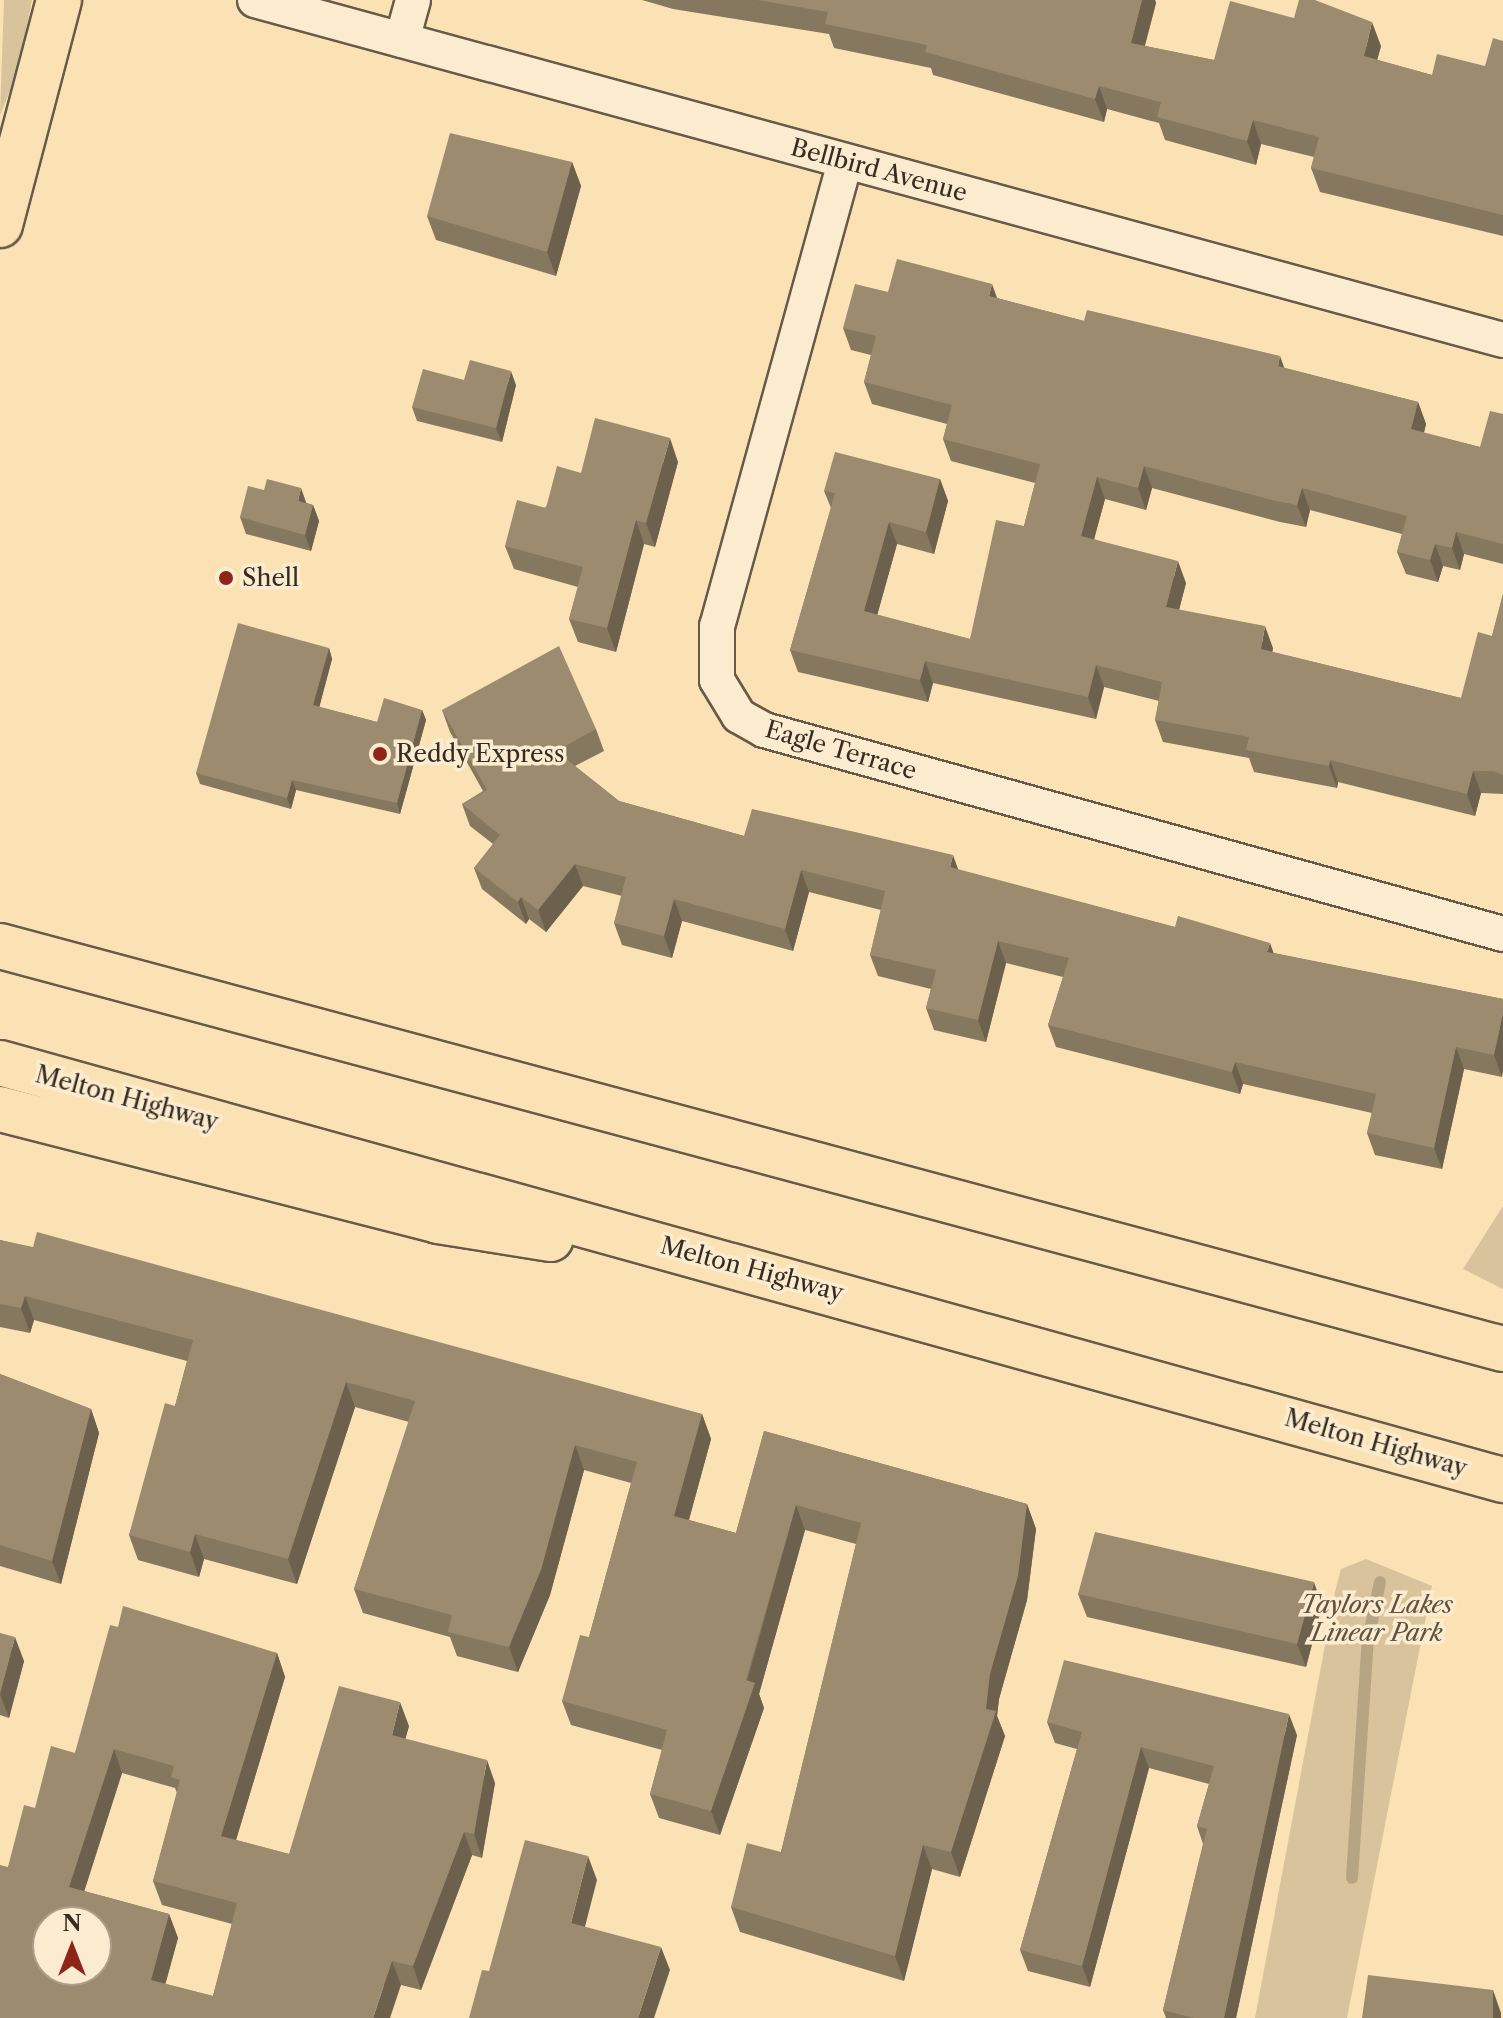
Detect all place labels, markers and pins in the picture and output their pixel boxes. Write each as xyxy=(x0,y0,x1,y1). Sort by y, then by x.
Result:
place label: Shell xyxy=(242,564,299,592)
marker: Shell xyxy=(217,569,235,587)
place label: Reddy Express xyxy=(396,740,565,768)
marker: Reddy Express xyxy=(371,745,389,763)

